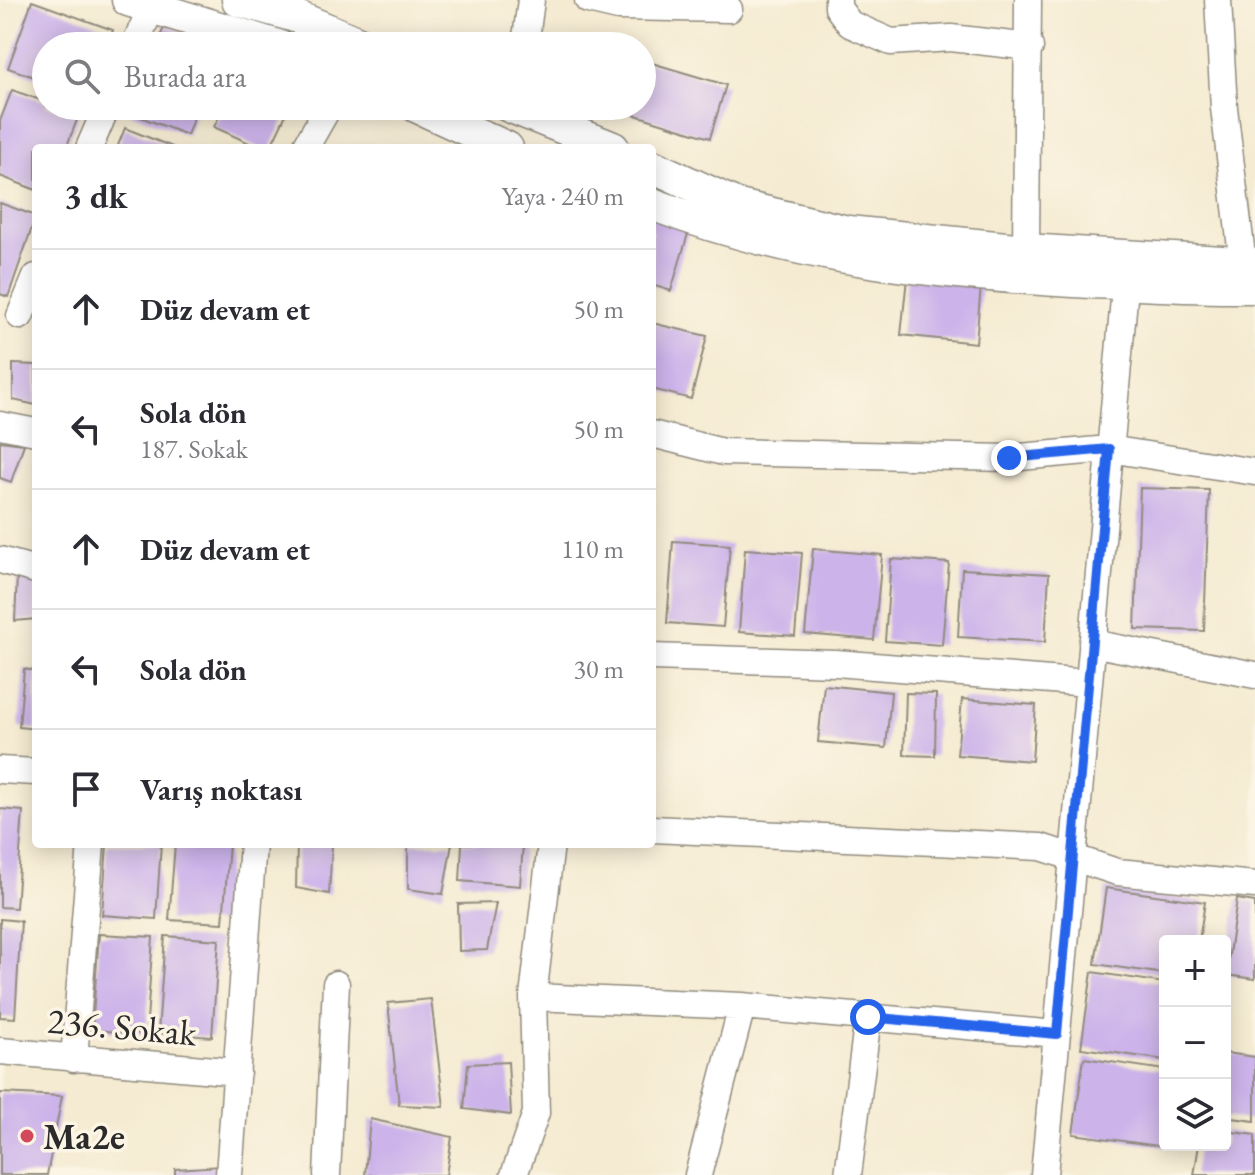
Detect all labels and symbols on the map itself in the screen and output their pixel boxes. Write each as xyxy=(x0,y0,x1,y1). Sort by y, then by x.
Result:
route end xyxy=(991,440,1027,476)
street label: 236. Sokak xyxy=(45,997,200,1057)
route start xyxy=(850,999,886,1035)
place label: Ma2e xyxy=(43,1113,125,1160)
marker: Ma2e xyxy=(18,1127,36,1145)

